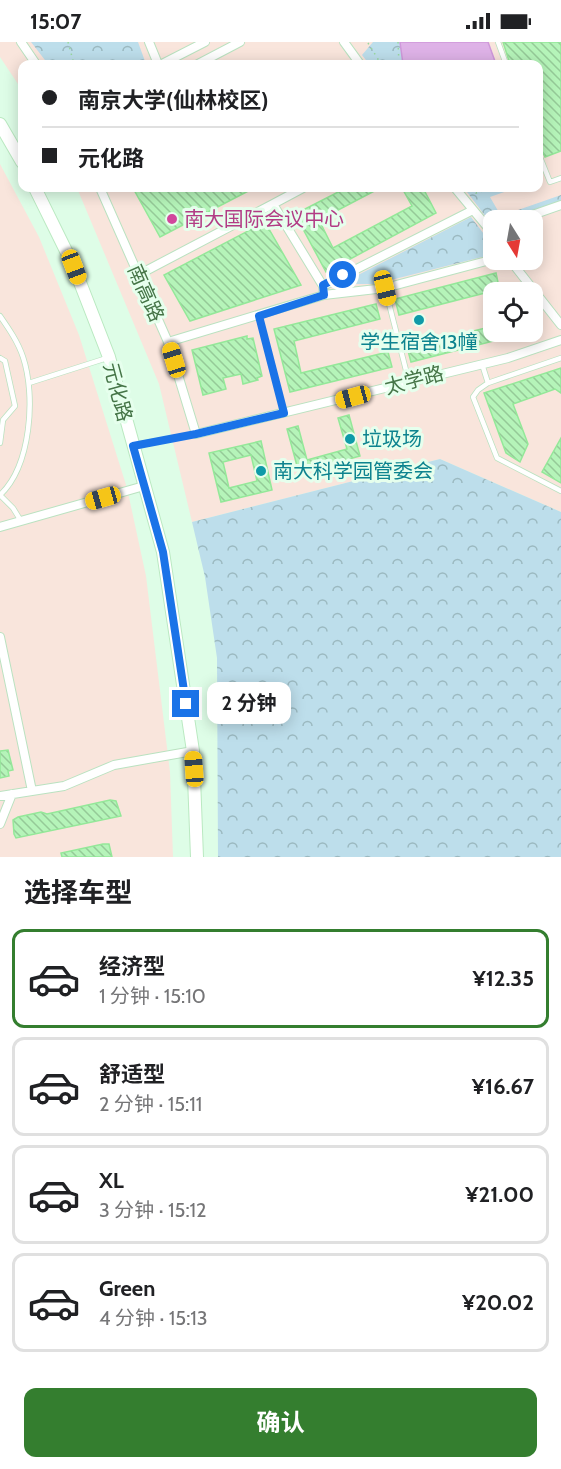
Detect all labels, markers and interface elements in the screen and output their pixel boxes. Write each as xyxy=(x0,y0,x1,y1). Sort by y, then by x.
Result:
text: 15:07 xyxy=(30,8,82,35)
text: 南京大学(仙林校区) xyxy=(78,87,268,114)
text: 元化路 xyxy=(78,145,144,172)
place label: 南大国际会议中心 xyxy=(184,207,344,231)
north arrow xyxy=(483,210,543,270)
map controls xyxy=(483,210,543,342)
marker: 南大国际会议中心 xyxy=(165,212,179,226)
car xyxy=(59,247,89,287)
street label: 南高路 xyxy=(123,261,169,325)
route start xyxy=(329,261,356,288)
car xyxy=(372,268,398,308)
button: locate xyxy=(483,282,543,342)
marker: 学生宿舍13幢 xyxy=(412,313,426,327)
place label: 学生宿舍13幢 xyxy=(360,330,478,354)
car xyxy=(160,340,188,380)
street label: 元化路 xyxy=(99,360,137,424)
street label: 太学路 xyxy=(382,361,446,399)
car xyxy=(333,384,373,410)
place label: 垃圾场 xyxy=(362,427,422,451)
marker: 垃圾场 xyxy=(343,432,357,446)
place label: 南大科学园管委会 xyxy=(273,459,433,483)
marker: 南大科学园管委会 xyxy=(254,464,268,478)
car xyxy=(83,484,123,512)
callout: 2 分钟 xyxy=(207,683,291,725)
route end xyxy=(172,690,199,717)
text: 2 分钟 xyxy=(221,691,277,715)
car xyxy=(184,750,204,788)
text: 选择车型 xyxy=(24,876,132,909)
icon: car xyxy=(27,952,81,1006)
text: 经济型 xyxy=(99,953,165,980)
text: ¥12.35 xyxy=(472,965,534,992)
text: 1 分钟 · 15:10 xyxy=(99,984,206,1008)
icon: car xyxy=(27,1060,81,1114)
text: 舒适型 xyxy=(99,1061,165,1088)
text: ¥16.67 xyxy=(472,1073,534,1100)
text: 2 分钟 · 15:11 xyxy=(99,1092,202,1116)
text: XL xyxy=(99,1167,124,1194)
icon: car xyxy=(27,1168,81,1222)
text: ¥21.00 xyxy=(465,1181,534,1208)
text: 3 分钟 · 15:12 xyxy=(99,1198,207,1222)
text: Green xyxy=(99,1275,155,1302)
icon: car xyxy=(27,1276,81,1330)
text: ¥20.02 xyxy=(462,1289,534,1316)
text: 4 分钟 · 15:13 xyxy=(99,1306,208,1330)
button: 确认 xyxy=(24,1388,537,1457)

